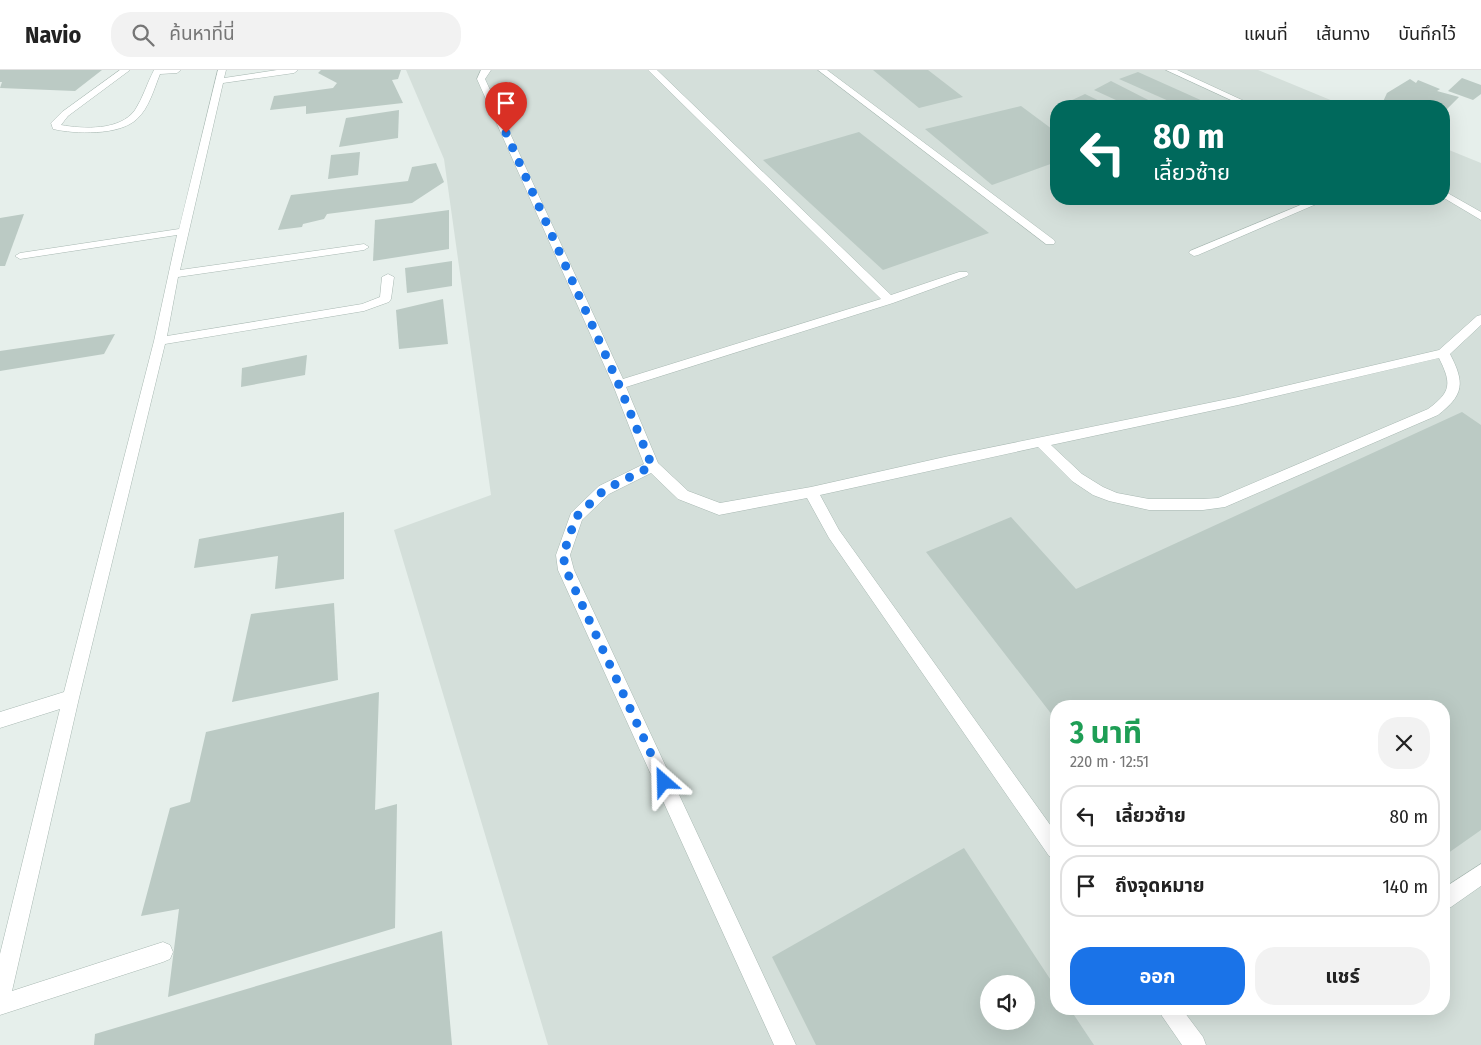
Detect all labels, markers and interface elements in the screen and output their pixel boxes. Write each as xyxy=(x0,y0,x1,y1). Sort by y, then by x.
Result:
search box xyxy=(111,12,461,57)
text: Navio xyxy=(25,21,81,49)
icon: search xyxy=(129,21,157,49)
text: ค้นหาที่นี่ xyxy=(169,22,235,45)
text: แผนที่ xyxy=(1244,23,1288,45)
text: เส้นทาง xyxy=(1316,23,1370,45)
text: บันทึกไว้ xyxy=(1398,23,1456,45)
pin xyxy=(485,82,527,133)
icon: arrive xyxy=(492,89,520,117)
text: 80 m xyxy=(1153,115,1225,157)
icon: left xyxy=(1070,120,1135,185)
text: เลี้ยวซ้าย xyxy=(1153,159,1230,186)
text: 3 นาที xyxy=(1070,715,1142,751)
button: close xyxy=(1378,717,1430,769)
text: 220 m · 12:51 xyxy=(1070,752,1149,771)
position arrow xyxy=(637,755,689,807)
icon: left xyxy=(1072,802,1100,830)
text: เลี้ยวซ้าย xyxy=(1115,804,1186,827)
text: 80 m xyxy=(1390,805,1428,828)
icon: arrive xyxy=(1072,872,1100,900)
text: ถึงจุดหมาย xyxy=(1115,874,1205,897)
text: 140 m xyxy=(1382,875,1428,898)
button: ออก xyxy=(1070,947,1245,1005)
button: แชร์ xyxy=(1255,947,1430,1005)
map controls xyxy=(980,975,1035,1030)
button: sound xyxy=(980,975,1035,1030)

